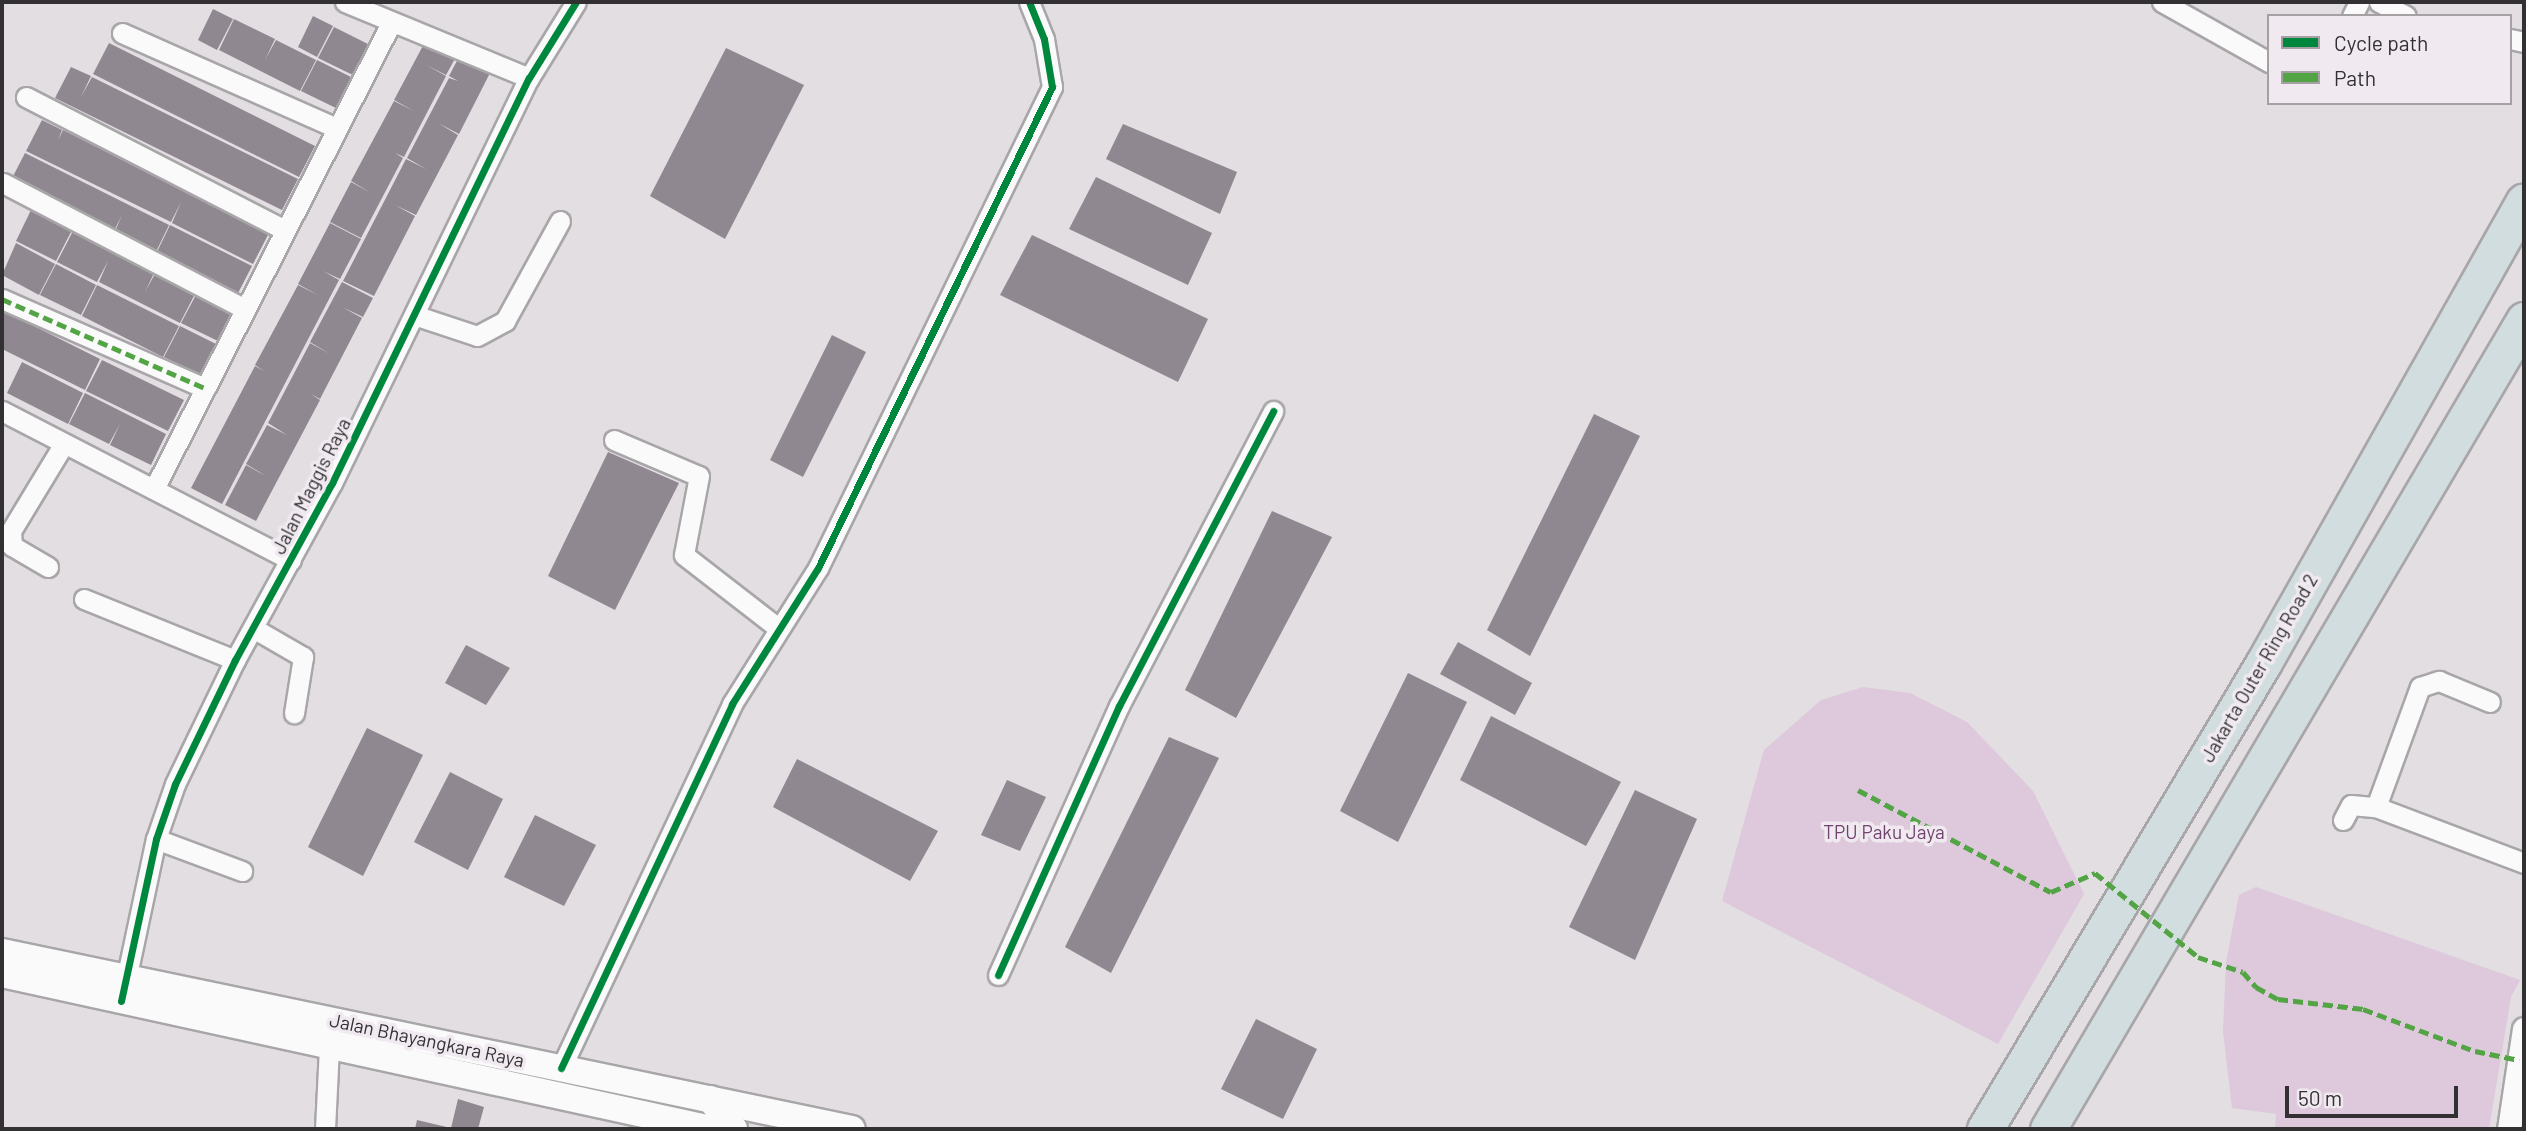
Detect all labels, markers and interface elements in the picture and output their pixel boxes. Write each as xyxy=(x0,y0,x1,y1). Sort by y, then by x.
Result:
legend xyxy=(2267,14,2512,105)
text: Cycle path xyxy=(2334,30,2428,55)
text: Path xyxy=(2334,65,2376,90)
street label: Jalan Maggis Raya xyxy=(267,414,355,558)
street label: Jakarta Outer Ring Road 2 xyxy=(2196,570,2322,766)
park label: TPU Paku Jaya xyxy=(1823,821,1945,843)
street label: Jalan Bhayangkara Raya xyxy=(328,1008,526,1072)
scale bar xyxy=(2288,1072,2461,1116)
text: 50 m xyxy=(2298,1085,2342,1110)

